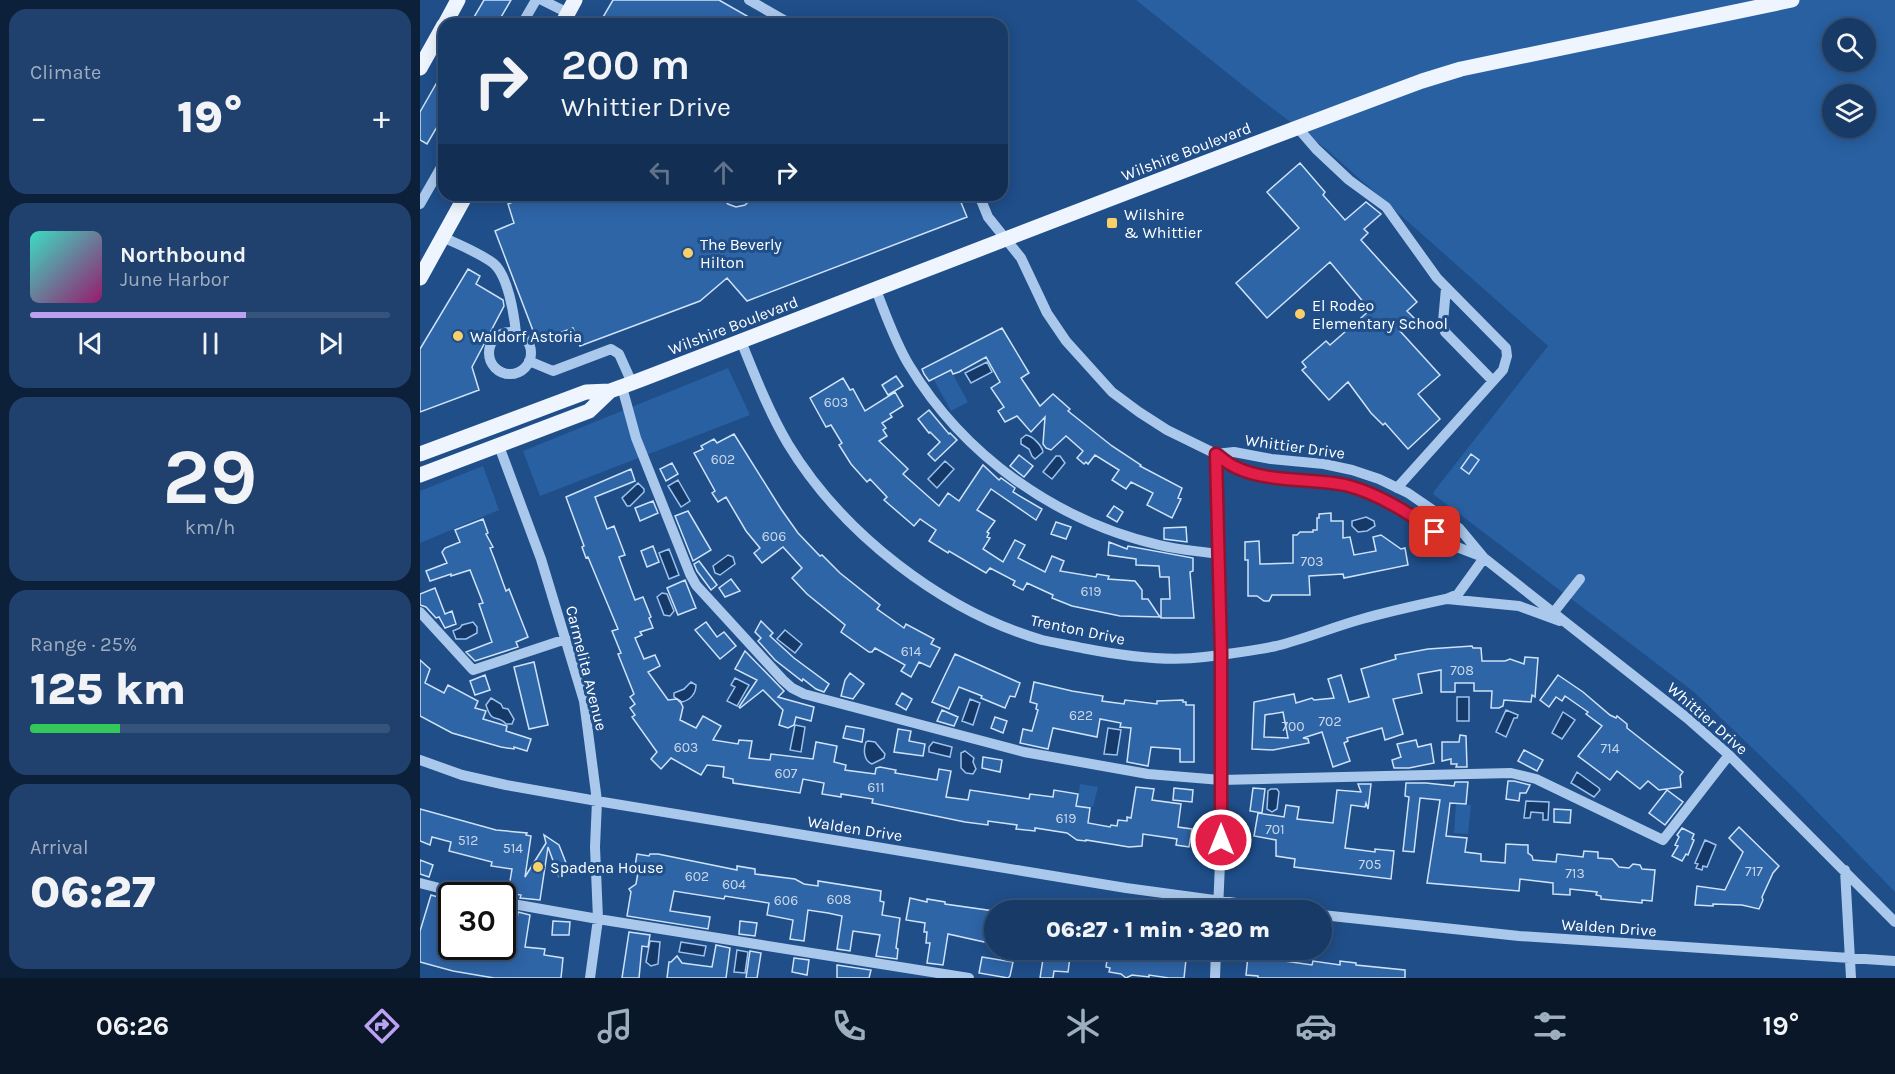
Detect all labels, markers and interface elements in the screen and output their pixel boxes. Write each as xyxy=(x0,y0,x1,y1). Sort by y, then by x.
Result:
map controls xyxy=(1822,18,1876,138)
button: search xyxy=(1822,18,1876,72)
text: 200 m xyxy=(561,40,690,90)
icon: right xyxy=(462,42,540,120)
text: Climate xyxy=(30,61,101,84)
button: layers xyxy=(1822,84,1876,138)
text: 19° xyxy=(177,91,243,143)
text: Whittier Drive xyxy=(561,91,731,123)
text: − xyxy=(30,98,47,136)
text: + xyxy=(373,98,390,136)
street label: Wilshire Boulevard xyxy=(1119,118,1254,185)
icon: left xyxy=(644,156,677,189)
icon: ahead xyxy=(707,156,740,189)
icon: right xyxy=(770,156,803,189)
place label: Wilshire & Whittier xyxy=(1124,205,1202,242)
marker: Wilshire & Whittier xyxy=(1105,216,1119,230)
place label: The Beverly Hilton xyxy=(700,235,782,272)
text: Northbound xyxy=(120,242,246,268)
marker: The Beverly Hilton xyxy=(681,246,695,260)
text: June Harbor xyxy=(120,268,229,291)
street label: Wilshire Boulevard xyxy=(666,292,801,359)
place label: El Rodeo Elementary School xyxy=(1312,296,1448,333)
marker: El Rodeo Elementary School xyxy=(1293,307,1307,321)
icon: previous xyxy=(74,327,107,360)
icon: pause xyxy=(194,327,227,360)
icon: next xyxy=(314,327,347,360)
place label: Waldorf Astoria xyxy=(470,327,582,346)
marker: Waldorf Astoria xyxy=(451,329,465,343)
house number: 603 xyxy=(824,394,848,411)
street label: Whittier Drive xyxy=(1244,430,1346,463)
text: 29 xyxy=(163,431,257,523)
house number: 602 xyxy=(711,451,735,468)
pin xyxy=(1409,506,1460,557)
icon: arrive xyxy=(1418,515,1451,548)
text: km/h xyxy=(185,516,235,539)
house number: 606 xyxy=(762,528,786,545)
house number: 703 xyxy=(1300,553,1324,570)
house number: 619 xyxy=(1081,583,1101,600)
street label: Carmelita Avenue xyxy=(562,604,611,733)
street label: Trenton Drive xyxy=(1029,610,1127,649)
text: Range · 25% xyxy=(30,633,137,656)
house number: 614 xyxy=(901,643,921,660)
house number: 708 xyxy=(1450,662,1474,679)
text: 125 km xyxy=(30,663,186,715)
street label: Whittier Drive xyxy=(1663,678,1752,759)
house number: 622 xyxy=(1069,707,1093,724)
house number: 702 xyxy=(1319,713,1342,730)
house number: 700 xyxy=(1281,718,1305,735)
house number: 603 xyxy=(674,739,698,756)
house number: 714 xyxy=(1600,740,1620,757)
house number: 607 xyxy=(775,765,798,782)
house number: 611 xyxy=(867,779,885,796)
position arrow xyxy=(1189,808,1253,872)
house number: 619 xyxy=(1056,810,1076,827)
street label: Walden Drive xyxy=(806,812,904,845)
house number: 701 xyxy=(1265,821,1285,838)
house number: 512 xyxy=(458,832,478,849)
text: Arrival xyxy=(30,836,89,859)
house number: 514 xyxy=(503,840,523,857)
house number: 705 xyxy=(1359,856,1381,873)
place label: Spadena House xyxy=(550,858,664,877)
marker: Spadena House xyxy=(531,860,545,874)
house number: 717 xyxy=(1745,863,1763,880)
house number: 713 xyxy=(1565,865,1585,882)
text: 06:27 xyxy=(30,866,155,918)
house number: 602 xyxy=(685,868,709,885)
house number: 604 xyxy=(722,876,746,893)
speed limit sign: 30 xyxy=(438,882,516,960)
house number: 608 xyxy=(827,891,851,908)
house number: 606 xyxy=(774,892,798,909)
street label: Walden Drive xyxy=(1561,915,1657,940)
text: 06:27 · 1 min · 320 m xyxy=(1046,917,1270,943)
icon: directions xyxy=(361,1005,403,1047)
icon: music xyxy=(594,1005,636,1047)
icon: phone xyxy=(828,1005,870,1047)
icon: climate xyxy=(1062,1005,1104,1047)
icon: car xyxy=(1295,1005,1337,1047)
icon: filters xyxy=(1529,1005,1571,1047)
text: 06:26 xyxy=(96,1010,169,1042)
text: 19° xyxy=(1763,1010,1799,1042)

